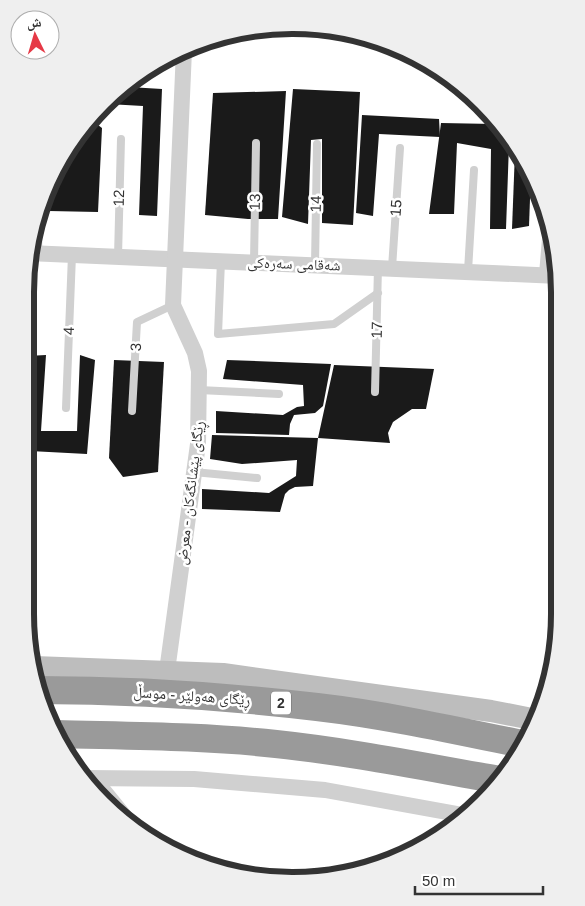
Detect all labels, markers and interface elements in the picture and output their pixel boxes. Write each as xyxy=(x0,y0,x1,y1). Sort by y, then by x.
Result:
north arrow xyxy=(10,10,60,60)
text: ش xyxy=(26,13,42,32)
street label: 12 xyxy=(110,190,127,206)
street label: 13 xyxy=(246,194,263,210)
street label: 14 xyxy=(307,196,324,212)
street label: 15 xyxy=(386,199,405,217)
street label: شەقامی سەرەکی xyxy=(247,253,341,276)
street label: 17 xyxy=(368,322,385,338)
street label: 4 xyxy=(60,327,77,335)
street label: 3 xyxy=(127,342,144,352)
street label: ڕێگای پێشانگەکان - معرض xyxy=(172,420,211,566)
street label: ڕێگای هەولێر - موسڵ xyxy=(133,682,251,712)
road number: 2 xyxy=(271,691,291,714)
scale bar xyxy=(415,864,542,896)
text: 50 m xyxy=(422,872,455,889)

